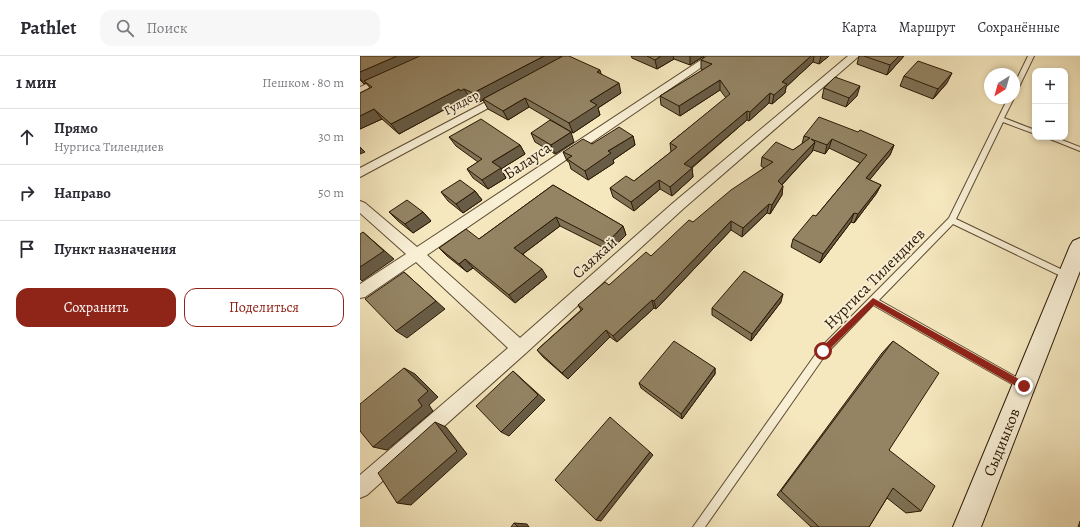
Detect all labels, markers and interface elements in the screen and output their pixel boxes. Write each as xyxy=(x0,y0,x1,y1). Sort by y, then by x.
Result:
search box xyxy=(100,10,380,46)
text: Pathlet xyxy=(20,15,76,41)
icon: search xyxy=(114,17,136,39)
text: Поиск xyxy=(146,18,187,38)
text: Карта xyxy=(842,18,877,37)
text: Маршрут xyxy=(899,18,955,37)
text: Сохранённые xyxy=(977,18,1060,37)
north arrow xyxy=(984,68,1020,104)
map controls xyxy=(1032,68,1068,140)
button: + xyxy=(1032,68,1068,104)
text: 1 мин xyxy=(16,71,57,94)
text: Пешком · 80 m xyxy=(262,74,344,91)
street label: Гулдер xyxy=(441,86,482,119)
button: − xyxy=(1032,104,1068,140)
text: Прямо xyxy=(54,118,98,138)
icon: ahead xyxy=(16,126,38,148)
text: 30 m xyxy=(318,128,344,145)
street label: Балауса xyxy=(499,137,556,185)
text: Нургиса Тилендиев xyxy=(54,138,164,155)
icon: right xyxy=(16,182,38,204)
text: Направо xyxy=(54,183,111,203)
text: 50 m xyxy=(318,184,344,201)
street label: Нургиса Тилендиев xyxy=(819,223,930,334)
street label: Саяжай xyxy=(567,232,622,284)
icon: arrive xyxy=(16,238,38,260)
text: Пункт назначения xyxy=(54,239,176,259)
button: Сохранить xyxy=(16,288,176,327)
button: Поделиться xyxy=(184,288,344,327)
route start xyxy=(814,342,832,360)
route end xyxy=(1015,377,1033,395)
street label: Сыдиыков xyxy=(978,405,1026,480)

